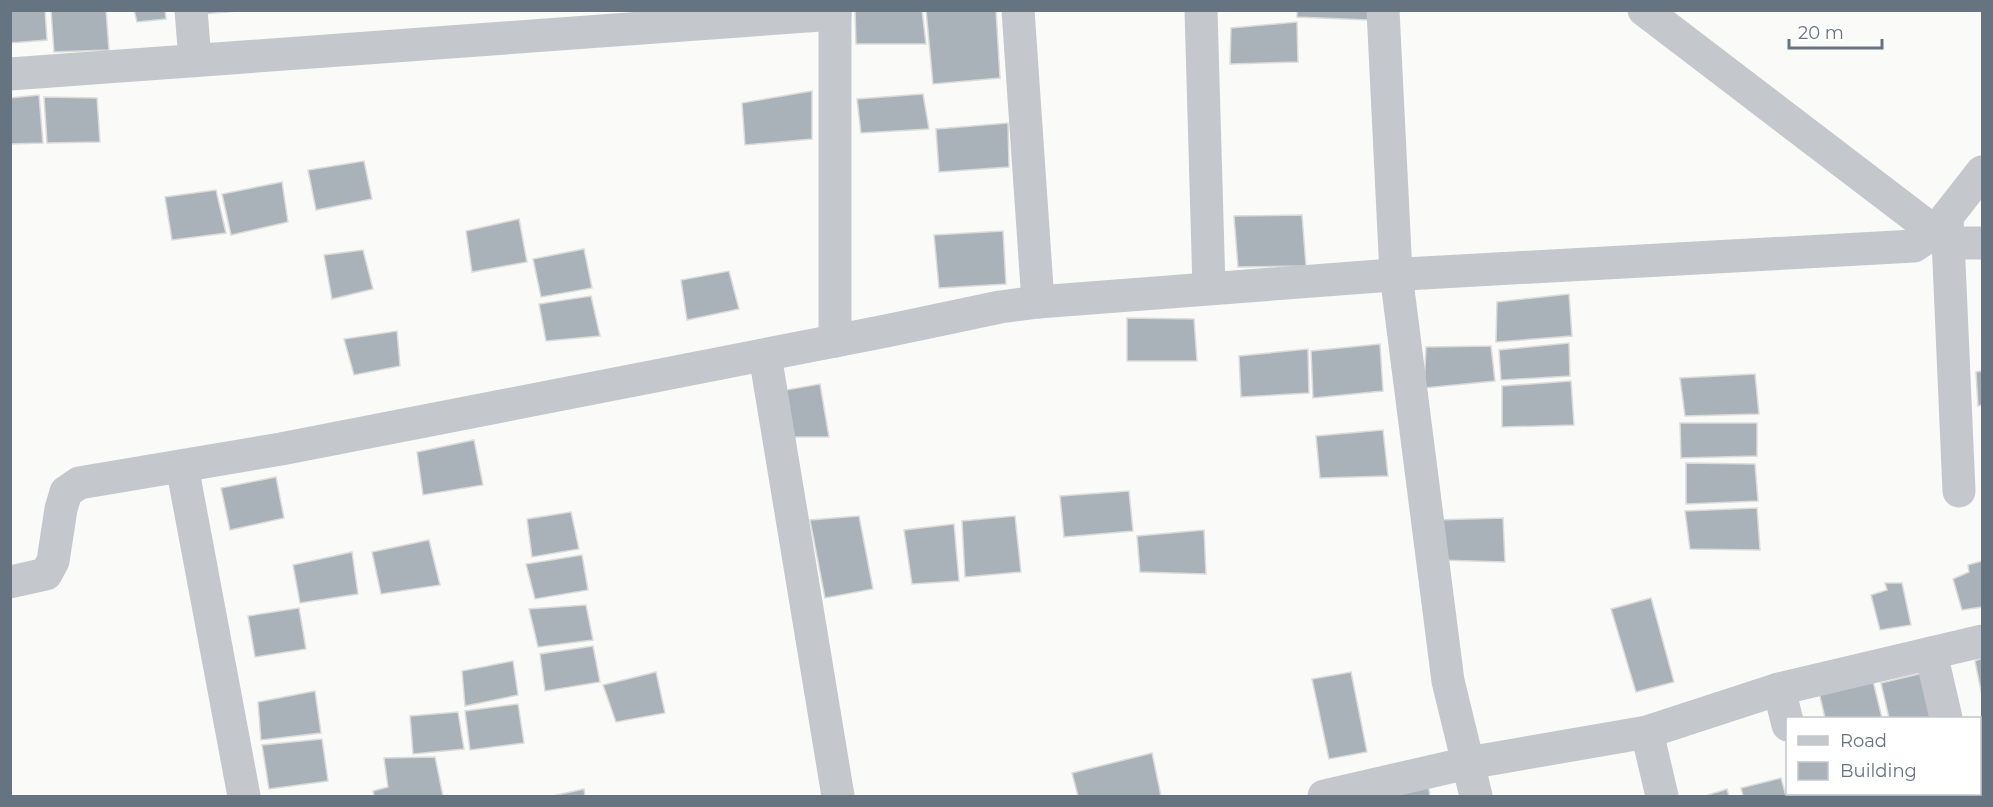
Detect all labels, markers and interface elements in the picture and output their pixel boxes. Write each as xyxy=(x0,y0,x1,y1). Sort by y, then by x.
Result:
scale bar xyxy=(1789,12,1882,50)
text: 20 m xyxy=(1798,22,1844,44)
legend xyxy=(1786,717,1981,795)
text: Road xyxy=(1840,730,1887,752)
text: Building xyxy=(1840,760,1917,782)

